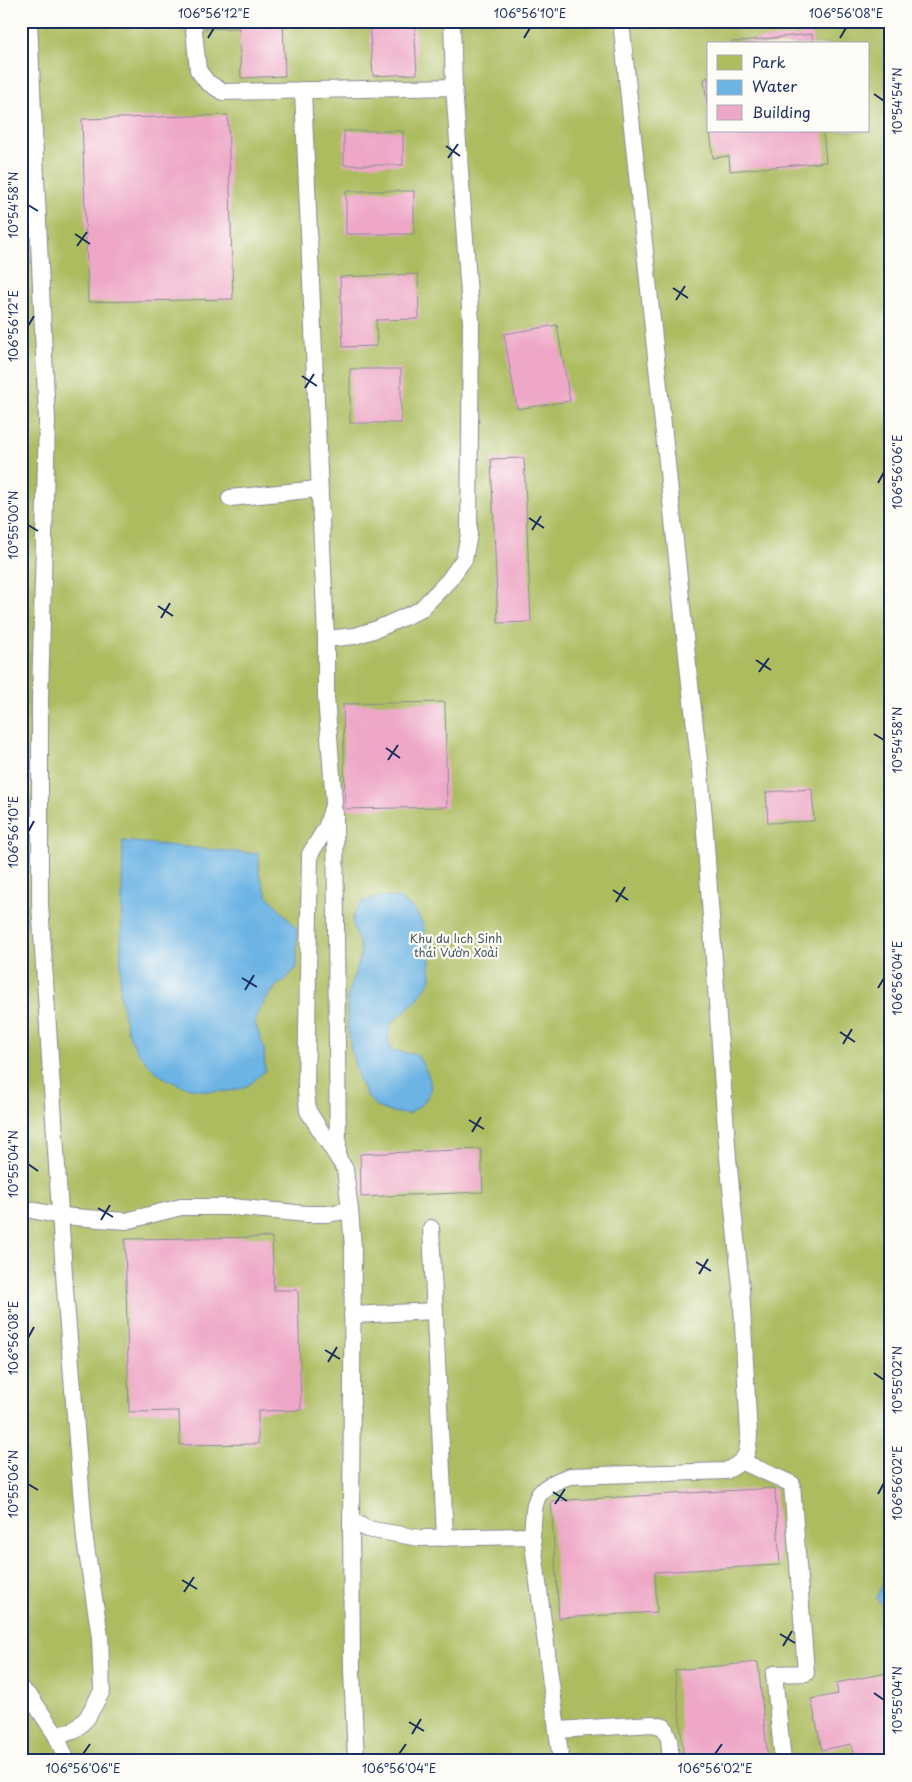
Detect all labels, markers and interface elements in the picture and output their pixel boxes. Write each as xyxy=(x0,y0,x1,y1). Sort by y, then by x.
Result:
text: 106°56'12"E xyxy=(178,4,250,22)
text: 106°56'10"E xyxy=(494,4,566,22)
text: 106°56'08"E xyxy=(809,4,883,22)
legend xyxy=(707,42,870,132)
text: Park xyxy=(752,50,786,73)
text: 10°54'54"N xyxy=(888,67,906,135)
text: Water xyxy=(752,74,797,97)
text: Building xyxy=(752,100,811,123)
text: 10°54'58"N xyxy=(4,172,22,238)
text: 106°56'12"E xyxy=(4,290,22,362)
text: 106°56'06"E xyxy=(888,434,906,510)
text: 10°55'00"N xyxy=(4,491,22,559)
text: 10°54'58"N xyxy=(888,707,906,773)
text: 106°56'10"E xyxy=(4,796,22,868)
park label: Khu du lịch Sinh thái Vườn Xoài xyxy=(410,929,502,961)
text: 106°56'04"E xyxy=(888,941,906,1015)
text: 10°55'04"N xyxy=(4,1130,22,1198)
text: 106°56'08"E xyxy=(4,1301,22,1375)
text: 10°55'02"N xyxy=(888,1346,906,1414)
text: 106°56'02"E xyxy=(888,1446,906,1520)
text: 10°55'06"N xyxy=(4,1450,22,1518)
text: 10°55'04"N xyxy=(888,1666,906,1734)
text: 106°56'06"E xyxy=(45,1759,121,1777)
text: 106°56'04"E xyxy=(362,1759,436,1777)
text: 106°56'02"E xyxy=(678,1759,752,1777)

